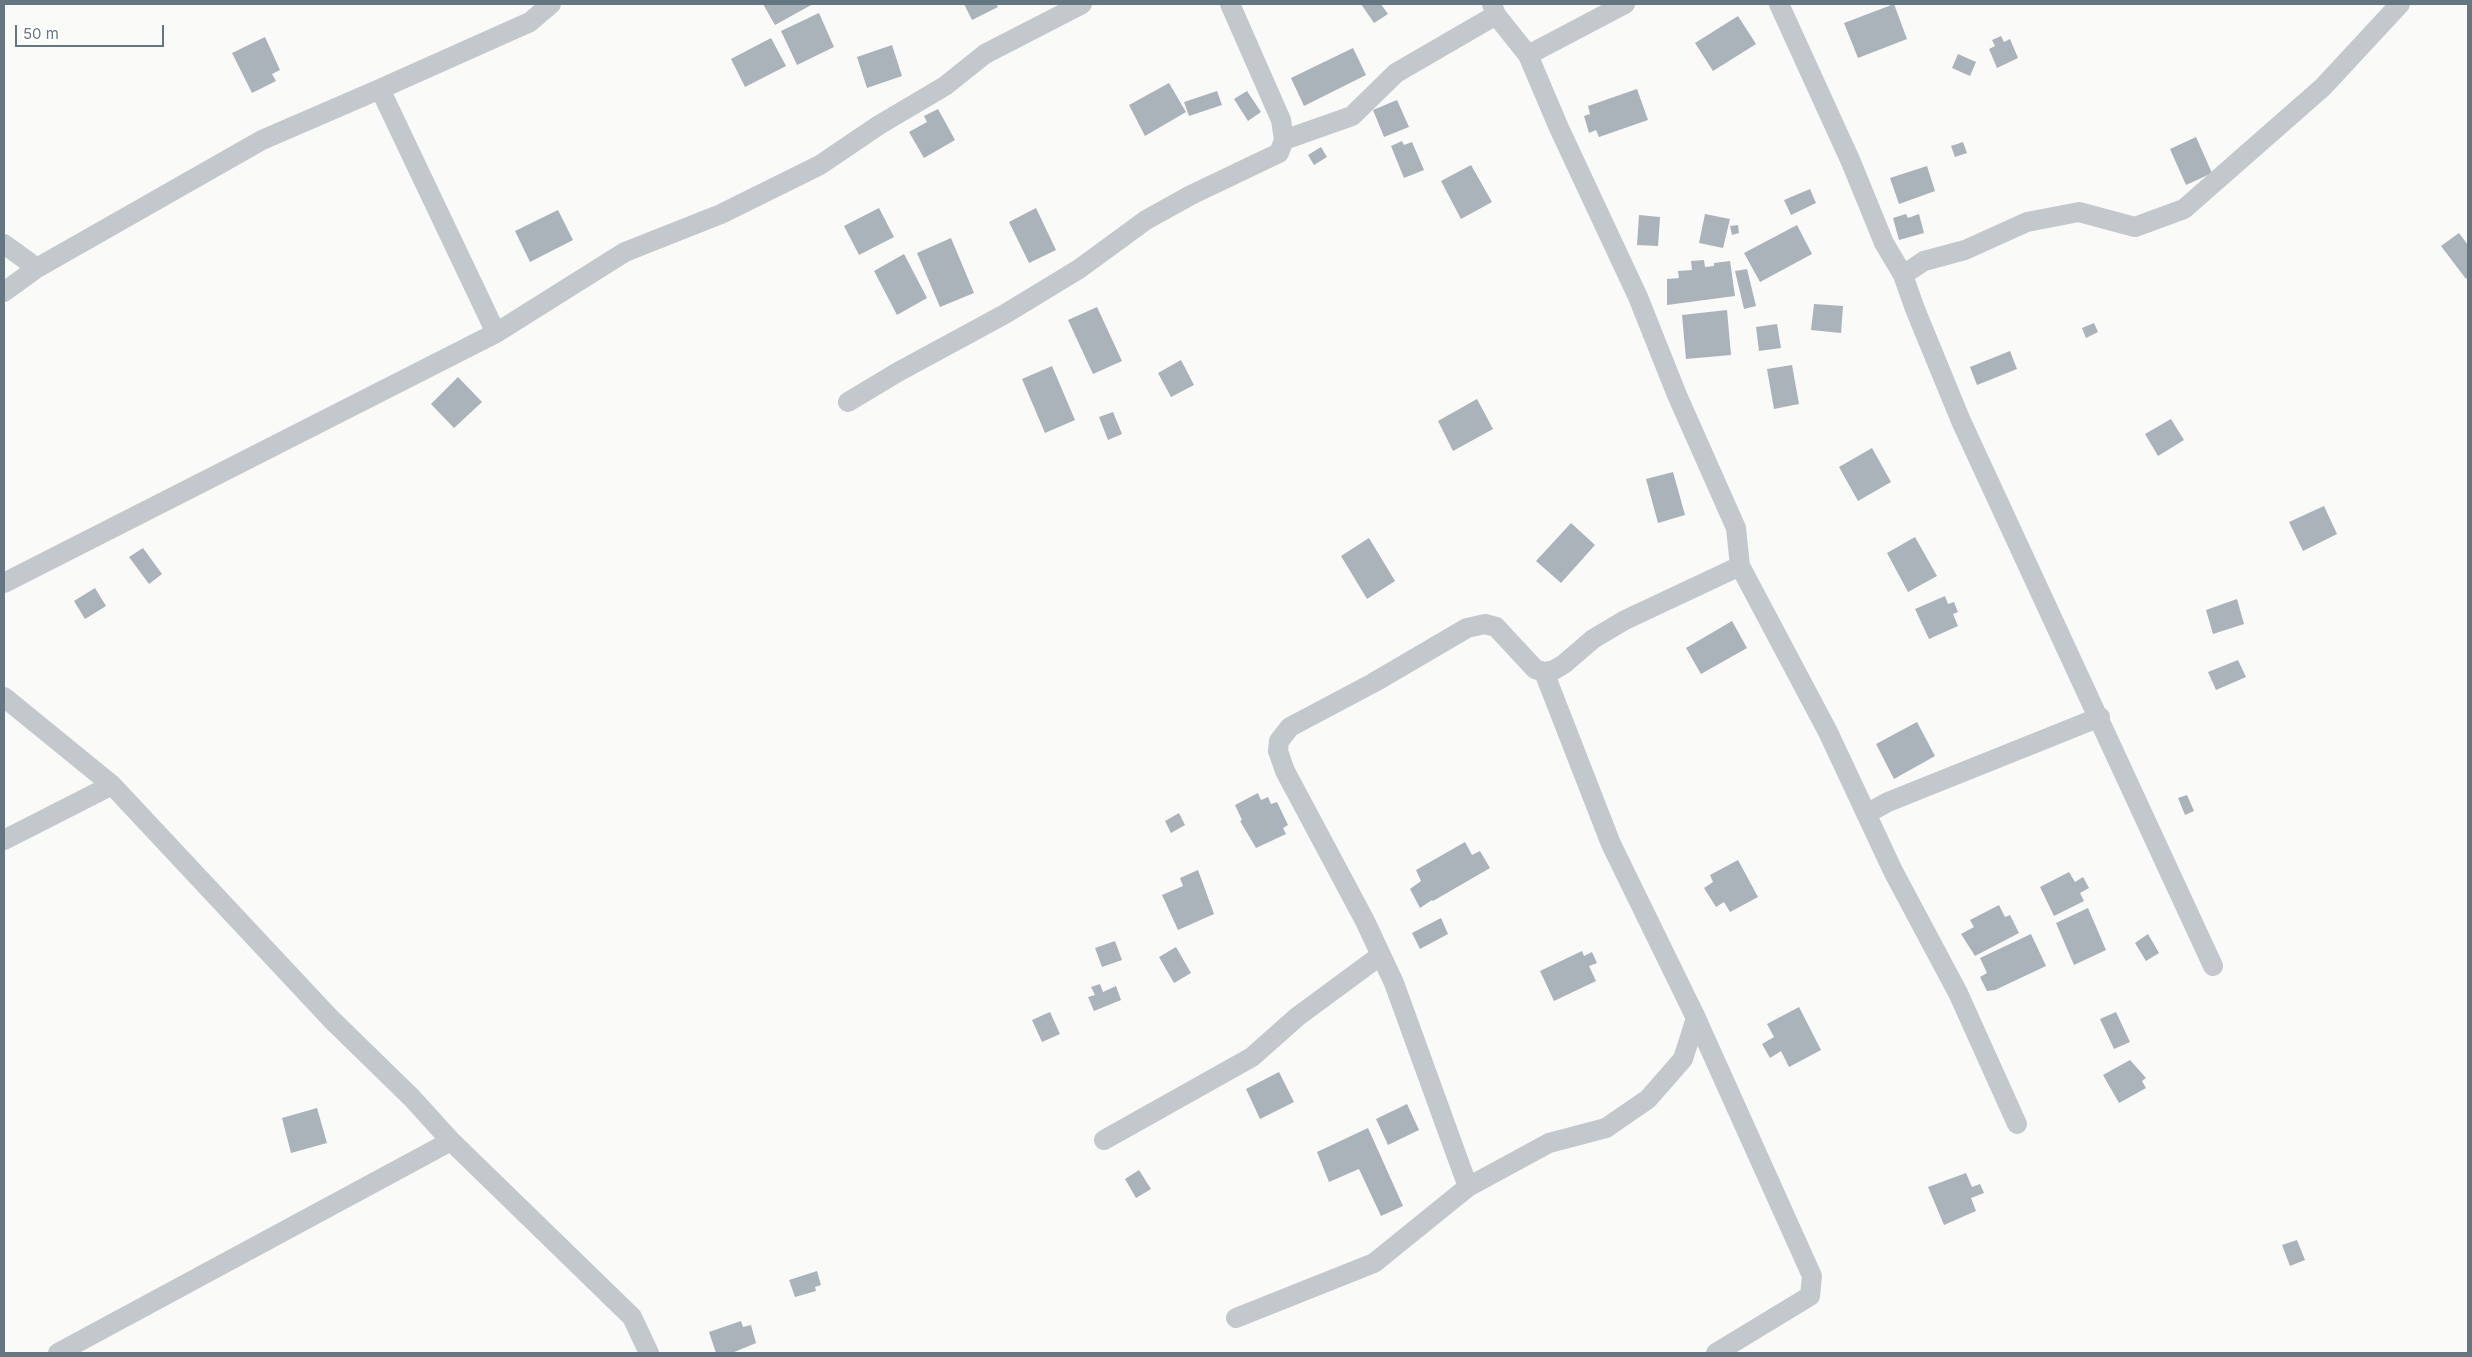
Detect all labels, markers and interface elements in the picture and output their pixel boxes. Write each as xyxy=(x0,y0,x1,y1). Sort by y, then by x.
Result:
scale bar xyxy=(18,15,166,47)
text: 50 m xyxy=(23,24,59,43)

